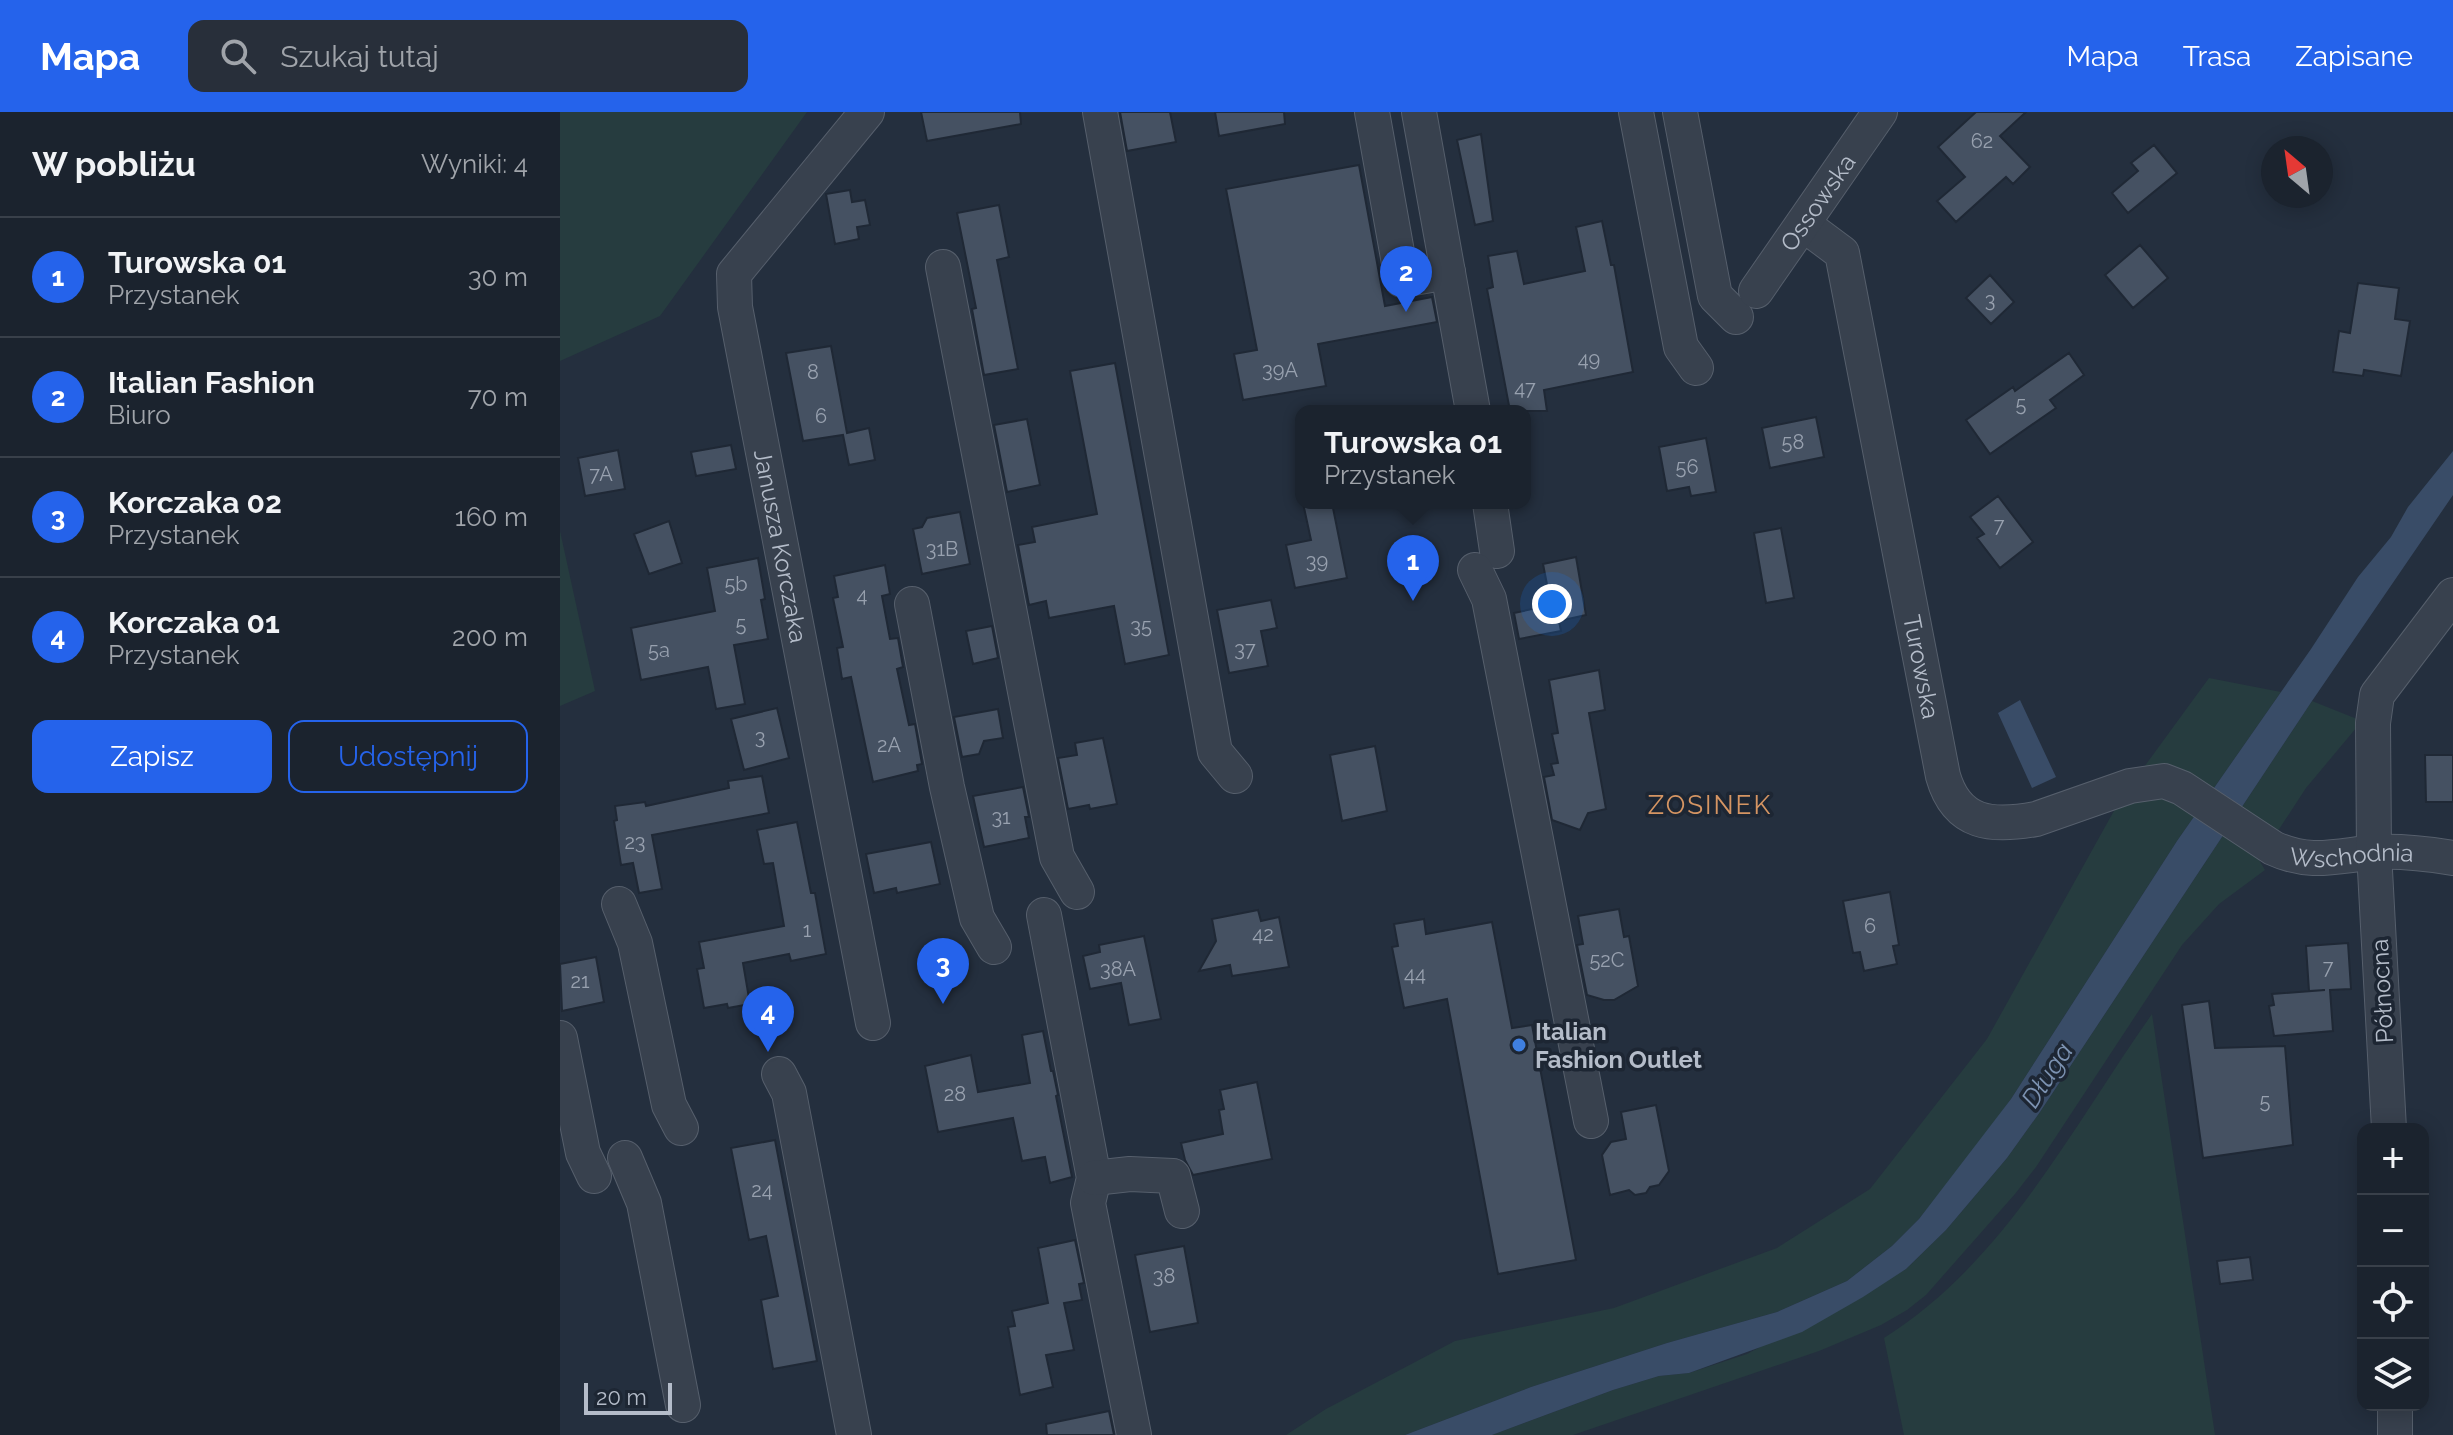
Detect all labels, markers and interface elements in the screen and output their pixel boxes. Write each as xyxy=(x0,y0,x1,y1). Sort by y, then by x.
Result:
search box xyxy=(188,20,748,92)
text: Mapa xyxy=(40,34,140,79)
icon: search xyxy=(216,34,260,78)
text: Szukaj tutaj xyxy=(280,39,439,74)
text: Mapa xyxy=(2067,40,2139,73)
text: Trasa xyxy=(2183,40,2251,73)
text: Zapisane xyxy=(2295,40,2413,73)
house number: 62 xyxy=(1971,129,1993,153)
north arrow xyxy=(2261,136,2333,208)
text: W pobliżu xyxy=(32,144,196,184)
street label: Ossowska xyxy=(1774,148,1861,256)
text: Wyniki: 4 xyxy=(421,149,528,179)
text: Turowska 01 xyxy=(108,245,286,280)
pin: 2 xyxy=(1380,246,1432,312)
text: 1 xyxy=(52,262,64,292)
text: 30 m xyxy=(468,262,528,292)
text: Przystanek xyxy=(108,280,239,310)
house number: 3 xyxy=(1985,288,1995,312)
house number: 49 xyxy=(1578,347,1600,371)
house number: 39A xyxy=(1262,358,1298,382)
house number: 8 xyxy=(807,360,819,384)
text: Italian Fashion xyxy=(108,365,315,400)
house number: 47 xyxy=(1514,376,1536,400)
text: 2 xyxy=(51,382,65,412)
text: 70 m xyxy=(468,382,528,412)
house number: 5 xyxy=(2016,392,2027,416)
text: Biuro xyxy=(108,400,171,430)
house number: 6 xyxy=(815,404,827,428)
popup xyxy=(1295,405,1531,509)
text: Turowska 01 xyxy=(1324,425,1502,460)
house number: 58 xyxy=(1782,430,1804,454)
street label: Janusza Korczaka xyxy=(748,447,814,645)
house number: 56 xyxy=(1676,455,1698,479)
text: Przystanek xyxy=(1324,460,1455,490)
house number: 7A xyxy=(589,462,613,486)
text: Korczaka 02 xyxy=(108,485,282,520)
text: 3 xyxy=(51,502,65,532)
text: 160 m xyxy=(455,502,528,532)
house number: 7 xyxy=(1994,513,2005,537)
text: Przystanek xyxy=(108,520,239,550)
pin: 1 xyxy=(1387,535,1439,601)
house number: 31B xyxy=(926,537,958,561)
house number: 39 xyxy=(1306,549,1328,573)
house number: 5b xyxy=(724,572,748,596)
house number: 4 xyxy=(857,583,868,607)
your location xyxy=(1532,584,1572,624)
text: Korczaka 01 xyxy=(108,605,280,640)
house number: 5 xyxy=(736,612,747,636)
street label: Turowska xyxy=(1898,612,1946,721)
house number: 35 xyxy=(1130,614,1152,638)
text: 4 xyxy=(51,622,65,652)
text: 200 m xyxy=(452,622,528,652)
house number: 37 xyxy=(1234,637,1256,661)
house number: 5a xyxy=(648,638,670,662)
text: Przystanek xyxy=(108,640,239,670)
button: Zapisz xyxy=(32,720,272,793)
button: Udostępnij xyxy=(288,720,528,793)
house number: 3 xyxy=(755,725,765,749)
house number: 2A xyxy=(877,733,901,757)
district label: ZOSINEK xyxy=(1648,790,1772,820)
house number: 31 xyxy=(991,805,1011,829)
house number: 23 xyxy=(624,830,646,854)
street label: Wschodnia xyxy=(2288,837,2414,873)
house number: 6 xyxy=(1864,914,1876,938)
house number: 1 xyxy=(803,918,812,942)
house number: 42 xyxy=(1252,922,1274,946)
pin: 3 xyxy=(917,938,969,1004)
street label: Północna xyxy=(2365,938,2399,1044)
house number: 52C xyxy=(1589,948,1625,972)
house number: 7 xyxy=(2323,955,2334,979)
house number: 38A xyxy=(1100,957,1136,981)
house number: 44 xyxy=(1404,962,1426,986)
house number: 21 xyxy=(571,969,590,993)
pin: 4 xyxy=(742,986,794,1052)
place label: Italian Fashion Outlet xyxy=(1535,1017,1702,1074)
marker: Italian Fashion Outlet xyxy=(1510,1036,1528,1054)
water label: Długa xyxy=(2015,1037,2079,1113)
house number: 28 xyxy=(944,1082,966,1106)
house number: 5 xyxy=(2260,1089,2271,1113)
map controls xyxy=(2357,1123,2429,1411)
button: + xyxy=(2357,1123,2429,1195)
house number: 24 xyxy=(751,1178,773,1202)
button: − xyxy=(2357,1195,2429,1267)
house number: 38 xyxy=(1153,1264,1175,1288)
button: locate xyxy=(2357,1267,2429,1339)
button: layers xyxy=(2357,1339,2429,1411)
scale bar xyxy=(584,1379,672,1415)
text: 20 m xyxy=(596,1384,647,1410)

